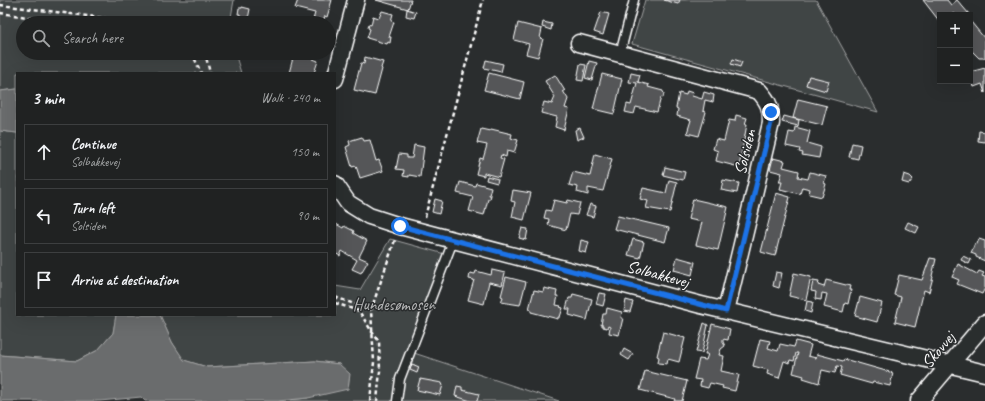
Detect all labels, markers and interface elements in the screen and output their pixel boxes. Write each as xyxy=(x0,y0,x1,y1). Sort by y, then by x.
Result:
map controls xyxy=(937,12,973,84)
button: + xyxy=(937,12,973,48)
search box xyxy=(16,16,336,60)
icon: search xyxy=(30,27,52,49)
text: Search here xyxy=(62,29,123,48)
button: − xyxy=(937,48,973,84)
text: 3 min xyxy=(32,88,65,109)
text: Walk · 240 m xyxy=(261,90,320,106)
route end xyxy=(762,103,780,121)
street label: Solsiden xyxy=(729,126,761,177)
text: Continue xyxy=(71,135,116,154)
icon: ahead xyxy=(33,141,55,163)
text: 150 m xyxy=(291,144,319,160)
text: Solbakkevej xyxy=(71,154,120,170)
text: Turn left xyxy=(71,199,114,218)
icon: left xyxy=(33,205,55,227)
text: 90 m xyxy=(297,208,319,224)
route start xyxy=(391,217,409,235)
text: Solsiden xyxy=(71,218,106,234)
street label: Solbakkevej xyxy=(625,256,694,293)
icon: arrive xyxy=(33,269,55,291)
text: Arrive at destination xyxy=(71,271,178,290)
park label: Hundesømosen xyxy=(353,294,437,315)
street label: Skovvej xyxy=(917,326,961,372)

